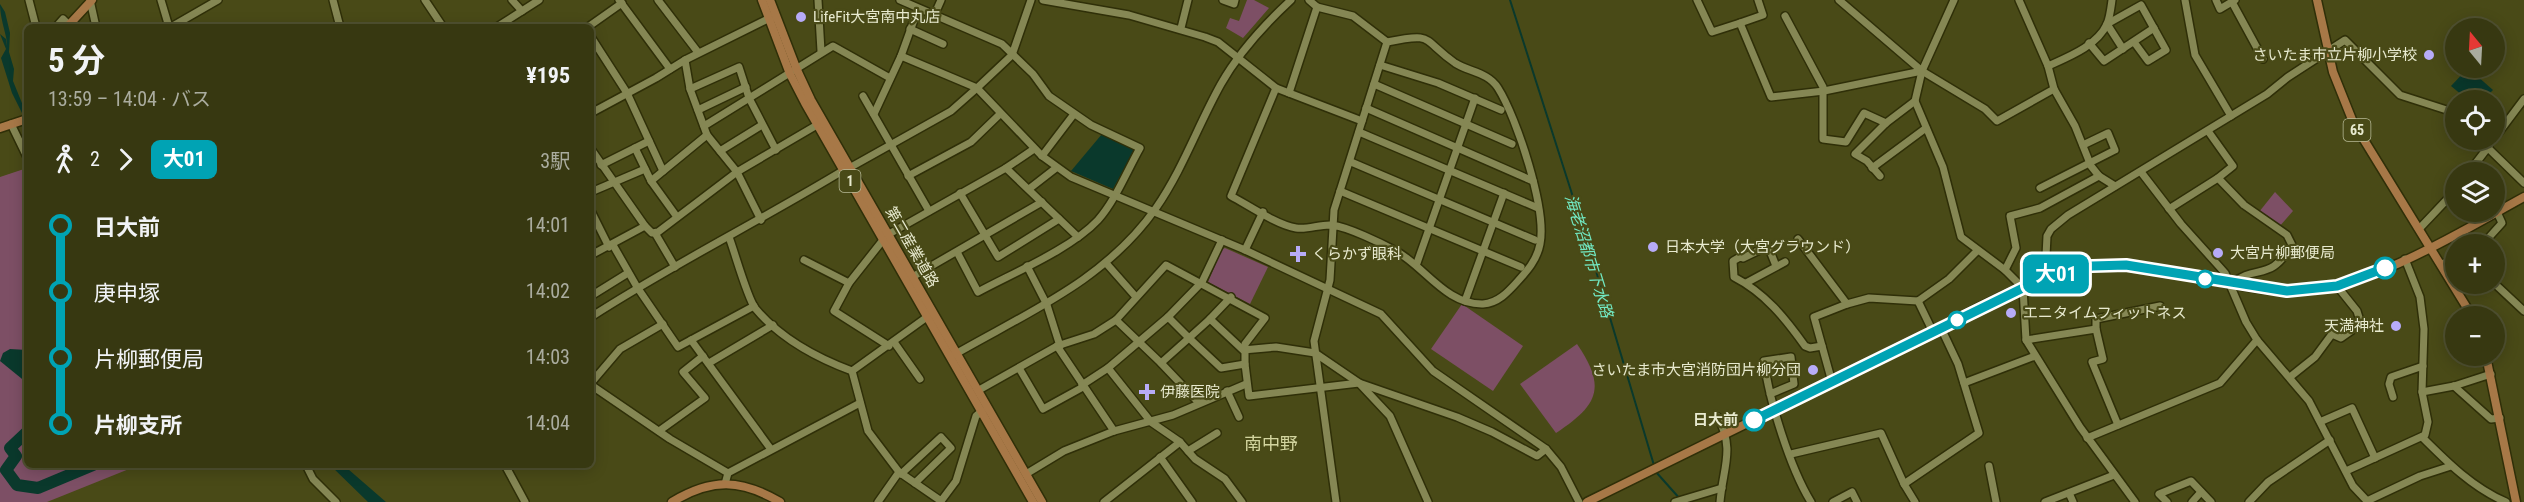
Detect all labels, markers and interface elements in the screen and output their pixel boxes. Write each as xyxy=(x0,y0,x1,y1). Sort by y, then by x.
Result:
place label: LifeFit大宮南中丸店 xyxy=(813,8,940,26)
marker: LifeFit大宮南中丸店 xyxy=(794,10,808,24)
north arrow xyxy=(2445,18,2505,78)
map controls xyxy=(2445,18,2505,366)
text: 5 分 xyxy=(48,41,105,80)
place label: さいたま市立片柳小学校 xyxy=(2252,46,2417,64)
marker: さいたま市立片柳小学校 xyxy=(2422,48,2436,62)
text: ¥195 xyxy=(526,63,570,88)
text: 13:59 – 14:04 · バス xyxy=(48,87,211,111)
button: locate xyxy=(2445,90,2505,150)
road number: 65 xyxy=(2344,119,2370,141)
icon: walk xyxy=(48,143,81,176)
icon: forward xyxy=(109,143,142,176)
text: 2 xyxy=(90,147,100,171)
text: 大01 xyxy=(163,147,205,171)
text: 3駅 xyxy=(540,149,570,173)
button: layers xyxy=(2445,162,2505,222)
road number: 1 xyxy=(840,170,860,192)
water label: 海老沼都市下水路 xyxy=(1561,192,1617,322)
street label: 第二産業道路 xyxy=(882,204,942,290)
text: 14:01 xyxy=(526,213,570,237)
text: 日大前 xyxy=(94,215,160,240)
button: + xyxy=(2445,234,2505,294)
place label: 日本大学（大宮グラウンド） xyxy=(1665,238,1860,256)
marker: 日本大学（大宮グラウンド） xyxy=(1646,240,1660,254)
place label: 大宮片柳郵便局 xyxy=(2230,244,2335,262)
marker: くらかず眼科 xyxy=(1289,245,1307,263)
place label: くらかず眼科 xyxy=(1312,245,1402,263)
marker: 大宮片柳郵便局 xyxy=(2211,246,2225,260)
line badge: 大01 xyxy=(2022,254,2090,294)
unlabelled marker xyxy=(2374,257,2396,279)
text: 大01 xyxy=(2035,262,2077,286)
unlabelled marker xyxy=(2196,270,2214,288)
text: 14:02 xyxy=(526,279,570,303)
text: 庚申塚 xyxy=(94,281,160,306)
place label: エニタイムフィットネス xyxy=(2023,304,2187,322)
marker: エニタイムフィットネス xyxy=(2004,306,2018,320)
button: − xyxy=(2445,306,2505,366)
unlabelled marker xyxy=(1948,311,1966,329)
place label: 天満神社 xyxy=(2324,317,2384,335)
marker: 天満神社 xyxy=(2389,319,2403,333)
text: 14:03 xyxy=(526,345,570,369)
text: 片柳郵便局 xyxy=(94,347,204,372)
place label: さいたま市大宮消防団片柳分団 xyxy=(1591,361,1801,379)
marker: さいたま市大宮消防団片柳分団 xyxy=(1806,363,1820,377)
marker: 伊藤医院 xyxy=(1138,383,1156,401)
place label: 伊藤医院 xyxy=(1160,383,1220,401)
marker: 日大前 xyxy=(1743,409,1765,431)
text: 14:04 xyxy=(526,411,570,435)
place label: 日大前 xyxy=(1693,411,1738,429)
text: 片柳支所 xyxy=(94,413,182,438)
district label: 南中野 xyxy=(1244,433,1298,454)

